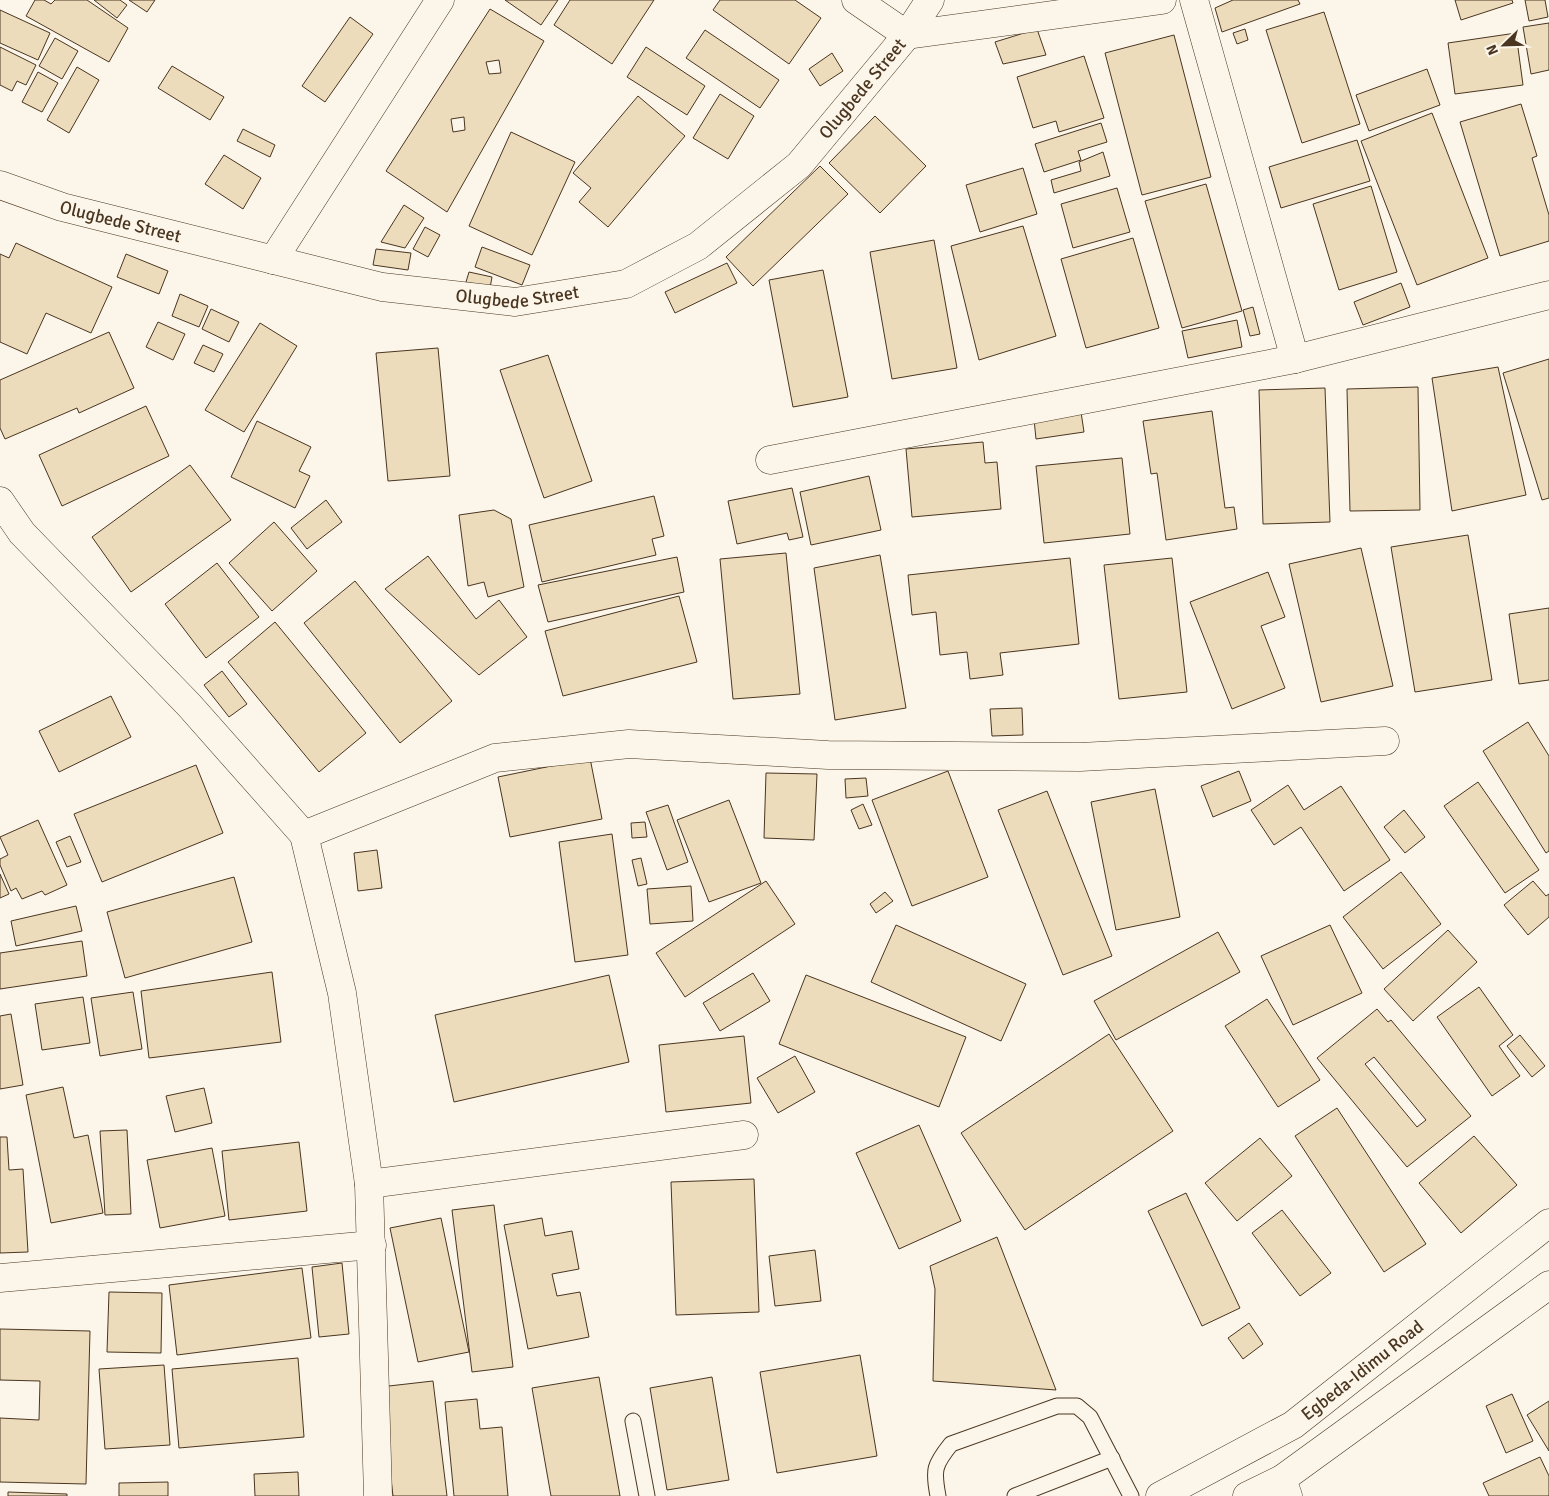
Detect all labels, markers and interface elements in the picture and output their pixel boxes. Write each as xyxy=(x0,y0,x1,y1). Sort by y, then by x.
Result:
north arrow xyxy=(1479,20,1529,70)
street label: Olugbede Street xyxy=(814,34,911,144)
text: N xyxy=(1483,42,1502,58)
street label: Olugbede Street xyxy=(57,196,183,247)
street label: Olugbede Street xyxy=(454,281,581,313)
street label: Egbeda-Idimu Road xyxy=(1297,1315,1428,1425)

